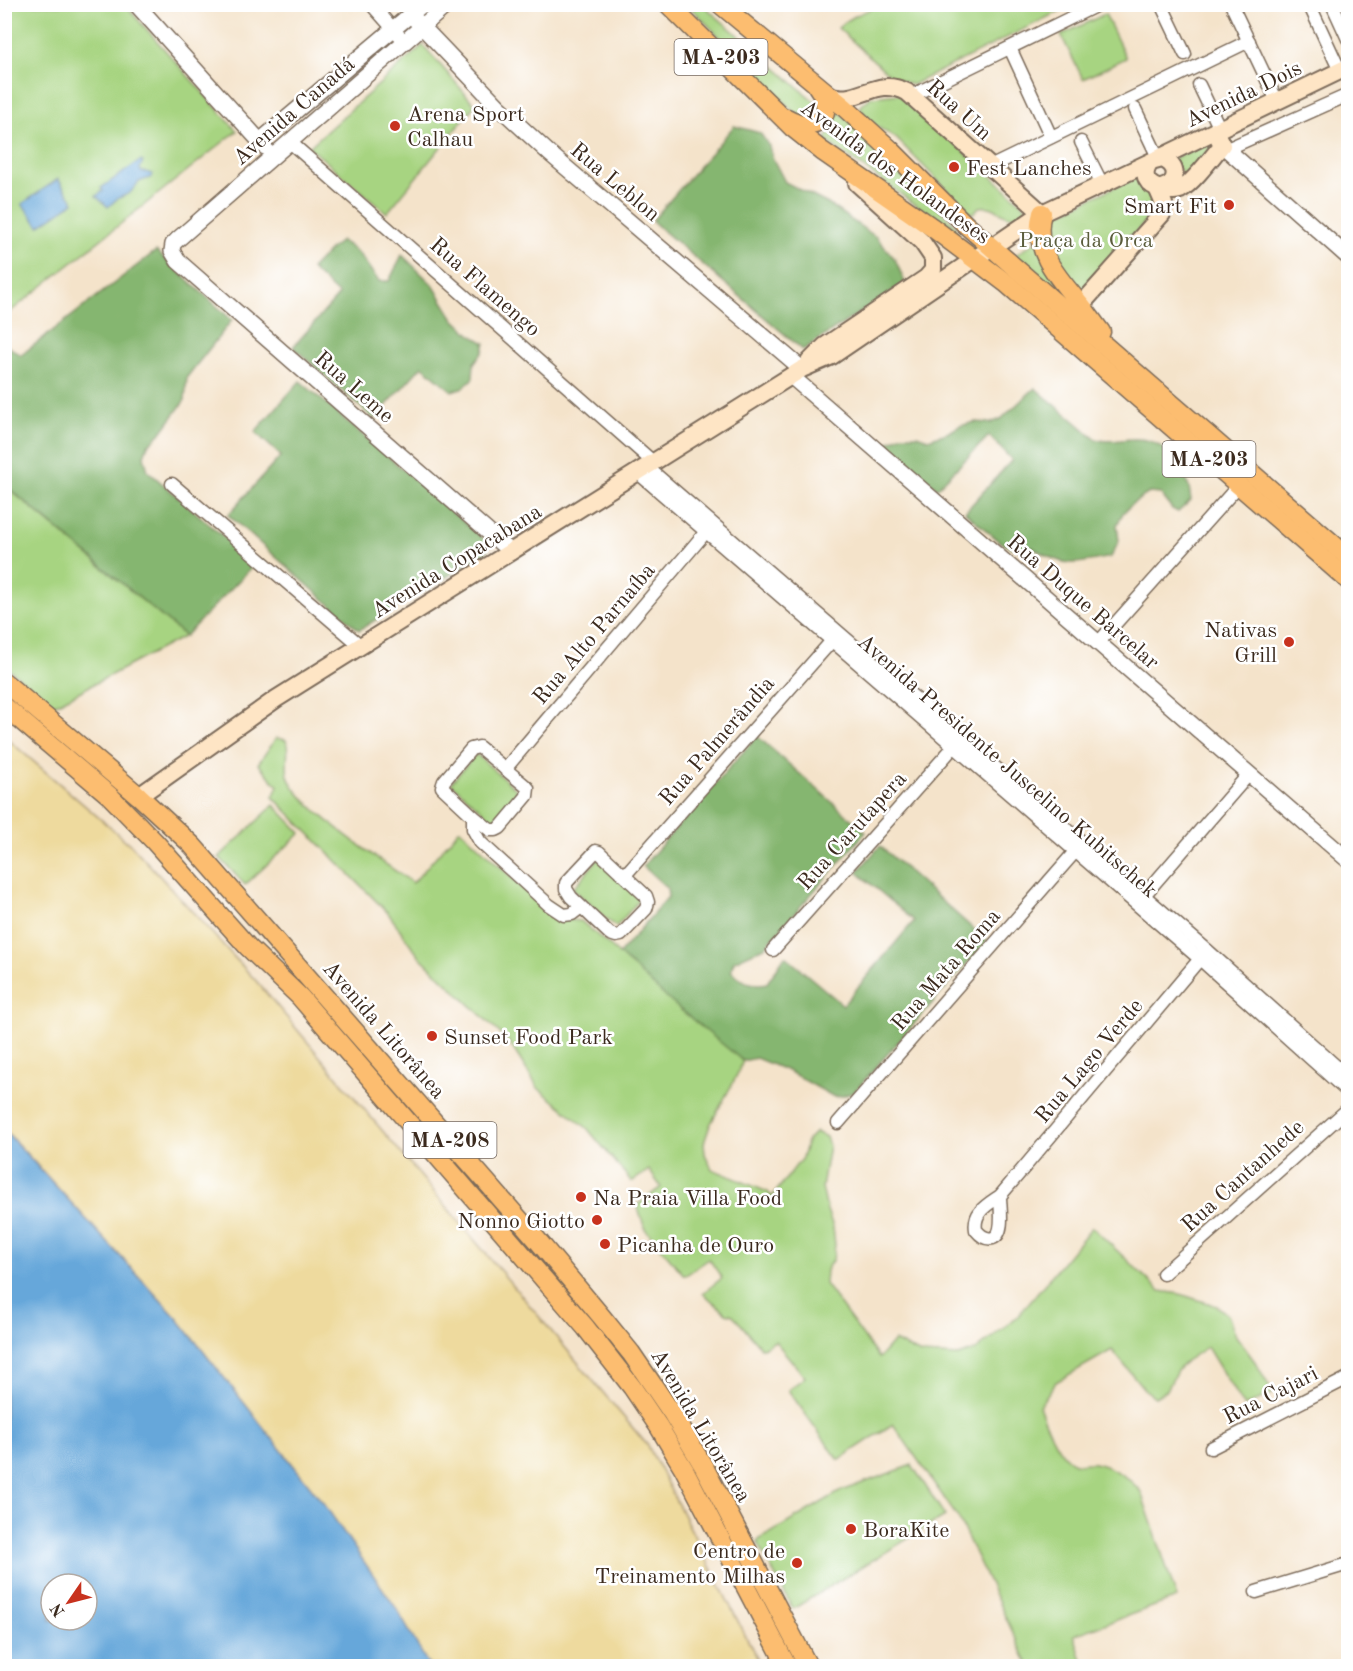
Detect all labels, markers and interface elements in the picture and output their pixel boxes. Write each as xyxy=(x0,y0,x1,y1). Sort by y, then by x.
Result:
road number: MA-203 xyxy=(674,39,768,75)
street label: Avenida Canadá xyxy=(229,53,359,170)
street label: Avenida Dois xyxy=(1182,57,1305,132)
street label: Rua Um xyxy=(922,76,995,145)
street label: Avenida dos Holandeses xyxy=(796,97,994,249)
place label: Arena Sport Calhau xyxy=(407,104,525,151)
marker: Arena Sport Calhau xyxy=(388,119,402,133)
street label: Rua Leblon xyxy=(566,139,664,226)
place label: Fest Lanches xyxy=(966,158,1092,180)
marker: Fest Lanches xyxy=(947,160,961,174)
place label: Smart Fit xyxy=(1124,196,1217,218)
marker: Smart Fit xyxy=(1222,198,1236,212)
park label: Praça da Orca xyxy=(1019,230,1154,252)
street label: Rua Flamengo xyxy=(425,234,544,341)
street label: Rua Leme xyxy=(310,347,398,428)
road number: MA-203 xyxy=(1162,441,1256,477)
street label: Avenida Copacabana xyxy=(368,500,546,623)
street label: Rua Duque Barcelar xyxy=(1003,531,1163,674)
street label: Rua Alto Parnaíba xyxy=(529,559,660,709)
place label: Nativas Grill xyxy=(1204,620,1277,667)
street label: Avenida Presidente Juscelino Kubitschek xyxy=(853,631,1161,902)
marker: Nativas Grill xyxy=(1282,635,1296,649)
street label: Rua Palmerândia xyxy=(656,672,779,810)
street label: Rua Carutapera xyxy=(794,768,911,895)
street label: Rua Mata Roma xyxy=(888,905,1005,1035)
street label: Avenida Litorânea xyxy=(318,957,449,1103)
street label: Rua Lago Verde xyxy=(1031,995,1148,1128)
place label: Sunset Food Park xyxy=(444,1027,613,1049)
marker: Sunset Food Park xyxy=(425,1029,439,1043)
street label: Rua Cantanhede xyxy=(1178,1116,1309,1237)
road number: MA-208 xyxy=(404,1122,496,1158)
place label: Na Praia Villa Food xyxy=(593,1188,782,1210)
marker: Na Praia Villa Food xyxy=(574,1190,588,1204)
place label: Nonno Giotto xyxy=(457,1211,585,1233)
marker: Nonno Giotto xyxy=(590,1213,604,1227)
place label: Picanha de Ouro xyxy=(617,1235,774,1257)
marker: Picanha de Ouro xyxy=(598,1237,612,1251)
street label: Avenida Litorânea xyxy=(646,1346,755,1507)
street label: Rua Cajari xyxy=(1220,1363,1322,1429)
place label: BoraKite xyxy=(863,1520,949,1542)
marker: BoraKite xyxy=(844,1522,858,1536)
place label: Centro de Treinamento Milhas xyxy=(595,1541,785,1588)
marker: Centro de Treinamento Milhas xyxy=(790,1556,804,1570)
north arrow xyxy=(39,1572,99,1632)
text: N xyxy=(48,1599,68,1619)

